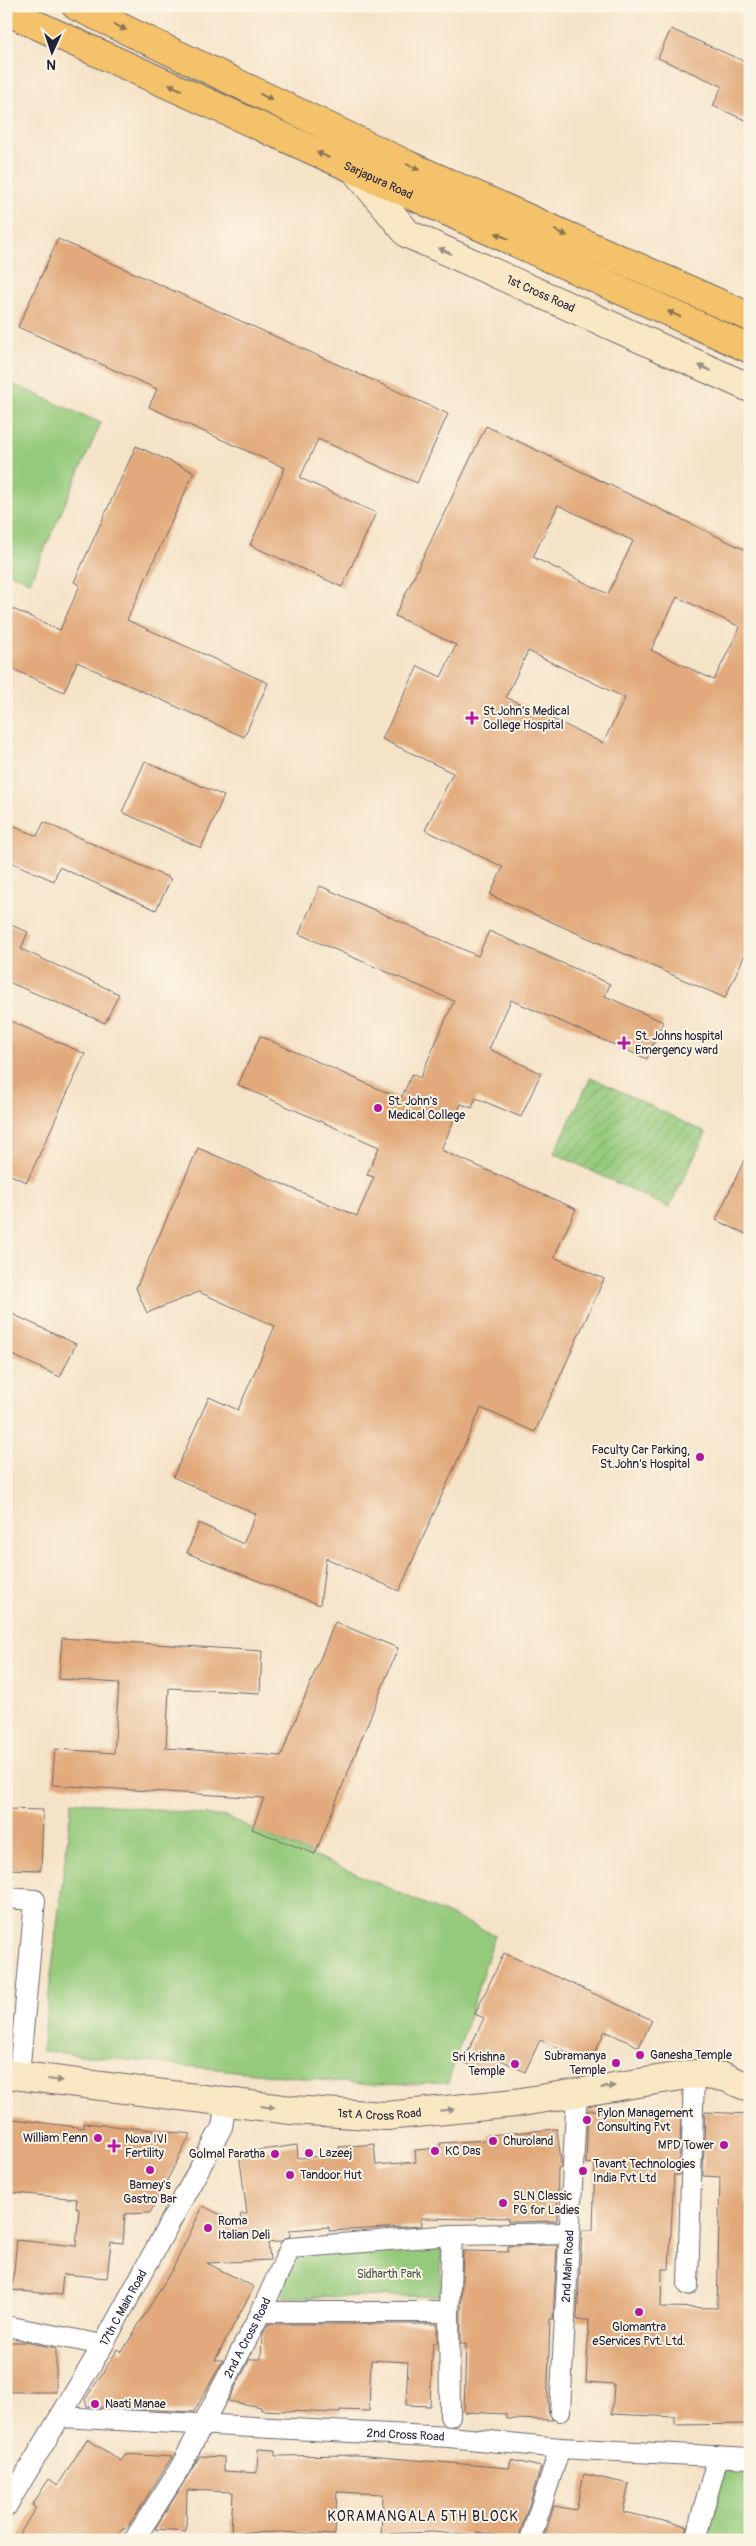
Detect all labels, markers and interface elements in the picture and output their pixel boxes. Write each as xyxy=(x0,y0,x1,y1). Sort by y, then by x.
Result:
one-way arrow xyxy=(112,23,127,31)
north arrow xyxy=(28,28,78,78)
text: N xyxy=(46,56,57,73)
one-way arrow xyxy=(168,83,182,91)
one-way arrow xyxy=(259,93,273,101)
one-way arrow xyxy=(316,150,330,158)
street label: Sarjapura Road xyxy=(341,158,415,203)
one-way arrow xyxy=(406,163,420,171)
one-way arrow xyxy=(554,230,568,238)
one-way arrow xyxy=(495,232,509,240)
one-way arrow xyxy=(438,247,452,255)
street label: 1st Cross Road xyxy=(504,272,577,316)
one-way arrow xyxy=(667,310,681,318)
one-way arrow xyxy=(698,364,712,372)
place label: St.John's Medical College Hospital xyxy=(483,704,570,733)
marker: St.John's Medical College Hospital xyxy=(465,711,479,725)
place label: St. Johns hospital Emergency ward xyxy=(635,1029,723,1058)
marker: St. Johns hospital Emergency ward xyxy=(617,1036,631,1050)
place label: St. John's Medical College xyxy=(388,1094,465,1123)
marker: St. John's Medical College xyxy=(372,1102,384,1114)
place label: Faculty Car Parking, St.John's Hospital xyxy=(592,1443,690,1472)
marker: Faculty Car Parking, St.John's Hospital xyxy=(694,1451,706,1463)
place label: Ganesha Temple xyxy=(650,2048,732,2063)
place label: Subramanya Temple xyxy=(544,2049,606,2078)
marker: Ganesha Temple xyxy=(634,2049,646,2061)
place label: Sri Krishna Temple xyxy=(452,2050,505,2079)
marker: Subramanya Temple xyxy=(610,2057,622,2069)
marker: Sri Krishna Temple xyxy=(509,2058,521,2070)
one-way arrow xyxy=(47,2076,63,2084)
one-way arrow xyxy=(600,2082,616,2090)
one-way arrow xyxy=(260,2103,276,2111)
street label: 1st A Cross Road xyxy=(337,2105,422,2124)
one-way arrow xyxy=(440,2106,456,2114)
place label: Pylon Management Consulting Pvt xyxy=(597,2106,693,2135)
marker: Pylon Management Consulting Pvt xyxy=(581,2114,593,2126)
place label: William Penn xyxy=(23,2131,88,2146)
marker: William Penn xyxy=(92,2132,104,2144)
place label: Nova IVI Fertility xyxy=(125,2132,167,2161)
place label: Churoland xyxy=(503,2134,553,2149)
marker: Churoland xyxy=(487,2135,499,2147)
place label: MPD Tower xyxy=(658,2138,715,2153)
marker: Nova IVI Fertility xyxy=(107,2139,121,2153)
marker: MPD Tower xyxy=(718,2139,730,2151)
place label: KC Das xyxy=(445,2144,481,2159)
marker: KC Das xyxy=(429,2145,441,2157)
place label: Lazeej xyxy=(319,2146,352,2161)
place label: Golmal Paratha xyxy=(189,2147,265,2162)
marker: Lazeej xyxy=(303,2147,315,2159)
marker: Golmal Paratha xyxy=(269,2148,281,2160)
place label: Tavant Technologies India Pvt Ltd xyxy=(593,2157,696,2186)
marker: Bamey's Gastro Bar xyxy=(144,2164,156,2176)
marker: Tavant Technologies India Pvt Ltd xyxy=(577,2165,589,2177)
place label: Tandoor Hut xyxy=(300,2168,362,2183)
marker: Tandoor Hut xyxy=(284,2169,296,2181)
place label: Bamey's Gastro Bar xyxy=(123,2178,177,2207)
place label: SLN Classic PG for Ladies xyxy=(513,2189,580,2218)
marker: SLN Classic PG for Ladies xyxy=(497,2197,509,2209)
place label: Roma Italian Deli xyxy=(218,2214,270,2243)
marker: Roma Italian Deli xyxy=(202,2222,214,2234)
street label: 2nd Main Road xyxy=(559,2229,578,2303)
street label: 17th C Main Road xyxy=(97,2267,151,2349)
park label: Sidharth Park xyxy=(357,2267,421,2282)
street label: 2nd A Cross Road xyxy=(221,2295,275,2381)
marker: Glomantra eServices Pvt. Ltd. xyxy=(633,2306,645,2318)
place label: Glomantra eServices Pvt. Ltd. xyxy=(593,2320,685,2349)
place label: Naati Manae xyxy=(105,2397,166,2412)
marker: Naati Manae xyxy=(89,2398,101,2410)
street label: 2nd Cross Road xyxy=(366,2426,445,2445)
district label: KORAMANGALA 5TH BLOCK xyxy=(327,2508,519,2525)

